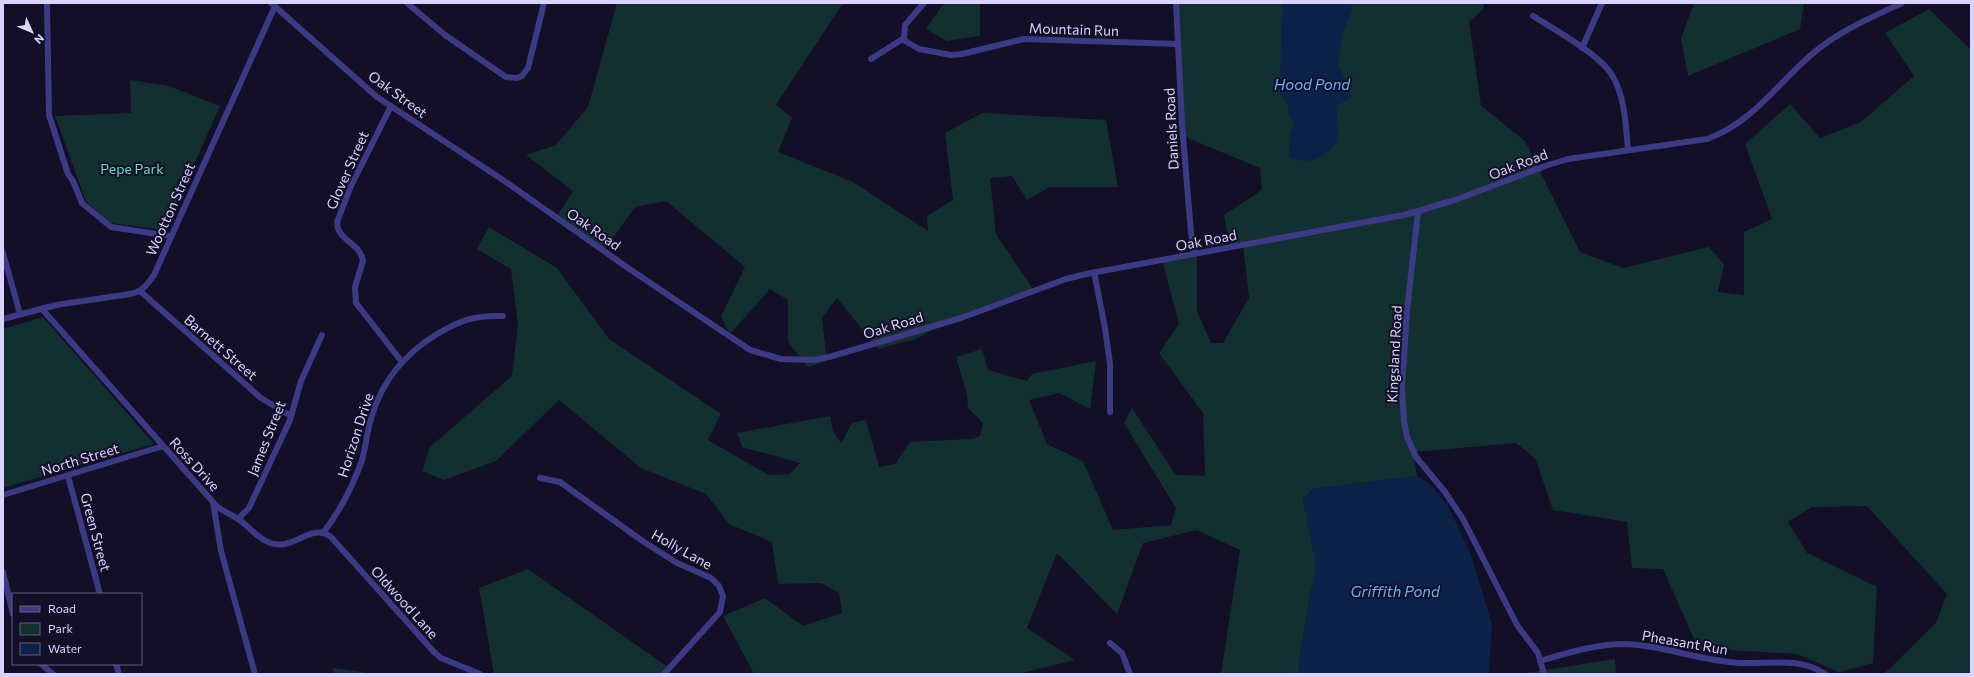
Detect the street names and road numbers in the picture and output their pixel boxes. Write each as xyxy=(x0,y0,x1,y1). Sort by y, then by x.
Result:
street label: Mountain Run xyxy=(1029,19,1119,39)
street label: Oak Street xyxy=(365,67,431,121)
street label: Daniels Road xyxy=(1160,88,1182,170)
street label: Glover Street xyxy=(322,128,372,212)
street label: Oak Road xyxy=(1486,145,1550,183)
street label: Wootton Street xyxy=(142,160,198,258)
street label: Oak Road xyxy=(564,204,624,254)
street label: Oak Road xyxy=(1174,226,1238,254)
street label: Kingsland Road xyxy=(1383,305,1405,403)
street label: Oak Road xyxy=(861,308,925,342)
street label: Barnett Street xyxy=(181,311,261,383)
street label: Horizon Drive xyxy=(333,391,377,479)
street label: James Street xyxy=(243,398,289,478)
street label: Ross Drive xyxy=(166,434,224,494)
street label: North Street xyxy=(39,439,121,479)
street label: Green Street xyxy=(77,491,115,573)
street label: Holly Lane xyxy=(649,525,715,573)
street label: Oldwood Lane xyxy=(368,562,442,642)
street label: Pheasant Run xyxy=(1641,626,1729,658)

